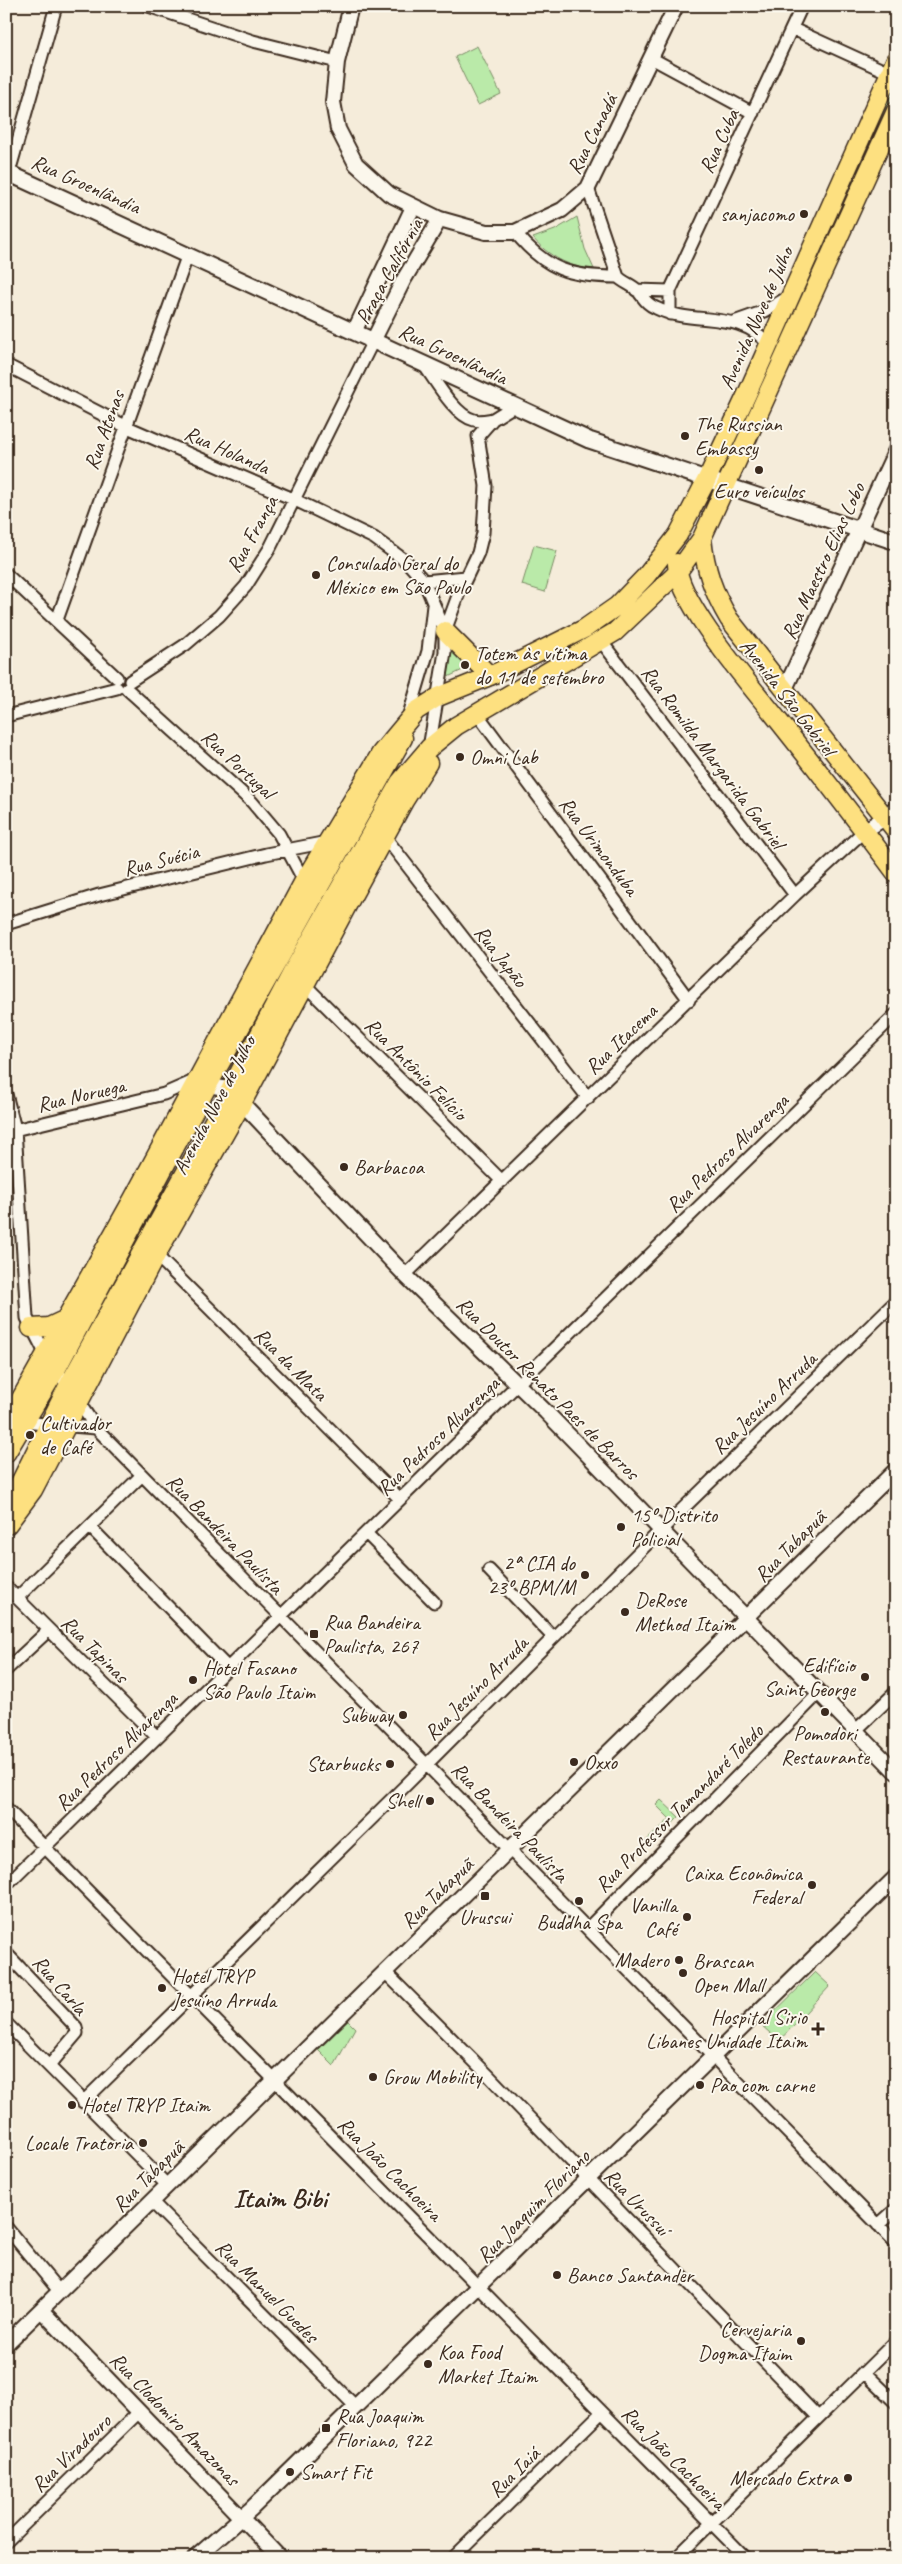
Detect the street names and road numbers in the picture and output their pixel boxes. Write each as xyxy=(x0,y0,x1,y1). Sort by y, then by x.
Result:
street label: Rua Canadá xyxy=(561,88,624,179)
street label: Rua Cuba xyxy=(693,103,746,177)
street label: Rua Groenlândia xyxy=(28,148,146,220)
street label: Praça Califórnia xyxy=(349,212,429,328)
street label: Avenida Nove de Julho xyxy=(713,240,800,393)
street label: Rua Groenlândia xyxy=(395,318,513,391)
street label: Rua Atenas xyxy=(78,385,131,473)
street label: Rua Holanda xyxy=(181,420,275,481)
street label: Rua Maestro Elias Lobo xyxy=(775,477,871,643)
street label: Rua França xyxy=(220,489,285,577)
street label: Avenida São Gabriel xyxy=(734,633,844,763)
street label: Rua Romilda Margarida Gabriel xyxy=(636,660,792,856)
street label: Rua Portugal xyxy=(196,724,282,807)
street label: Rua Urimonduba xyxy=(553,791,646,903)
street label: Rua Suécia xyxy=(121,838,203,882)
street label: Rua Japão xyxy=(469,920,534,993)
street label: Rua Itacema xyxy=(579,997,664,1080)
street label: Rua Antônio Felício xyxy=(359,1012,475,1128)
street label: Avenida Nove de Julho xyxy=(167,1029,263,1179)
street label: Rua Noruega xyxy=(34,1072,130,1118)
street label: Rua Pedroso Alvarenga xyxy=(660,1087,795,1218)
street label: Rua Doutor Renato Paes de Barros xyxy=(451,1291,646,1486)
street label: Rua da Mata xyxy=(249,1322,334,1407)
street label: Rua Jesuíno Arruda xyxy=(706,1345,824,1460)
street label: Rua Pedroso Alvarenga xyxy=(371,1370,506,1501)
street label: Rua Bandeira Paulista xyxy=(161,1468,290,1601)
street label: Rua Tabapuã xyxy=(749,1503,833,1587)
street label: Rua Tapinas xyxy=(56,1610,136,1690)
street label: Rua Jesuíno Arruda xyxy=(419,1629,535,1745)
street label: Rua Pedroso Alvarenga xyxy=(49,1685,184,1816)
street label: Rua Professor Tamandaré Toledo xyxy=(589,1717,770,1898)
street label: Rua Bandeira Paulista xyxy=(446,1756,575,1889)
street label: Rua Tabapuã xyxy=(395,1850,481,1934)
street label: Rua Carla xyxy=(27,1950,94,2022)
street label: Rua João Cachoeira xyxy=(332,2111,449,2228)
street label: Rua Tabapuã xyxy=(107,2133,191,2217)
street label: Rua Joaquim Floriano xyxy=(471,2143,596,2268)
street label: Rua Urussuí xyxy=(599,2163,678,2244)
street label: Rua Manuel Guedes xyxy=(210,2234,325,2349)
street label: Rua Clodomiro Amazonas xyxy=(104,2347,247,2493)
street label: Rua João Cachoeira xyxy=(616,2400,733,2517)
street label: Rua Viradouro xyxy=(26,2407,118,2497)
street label: Rua Iaiá xyxy=(483,2440,547,2503)

